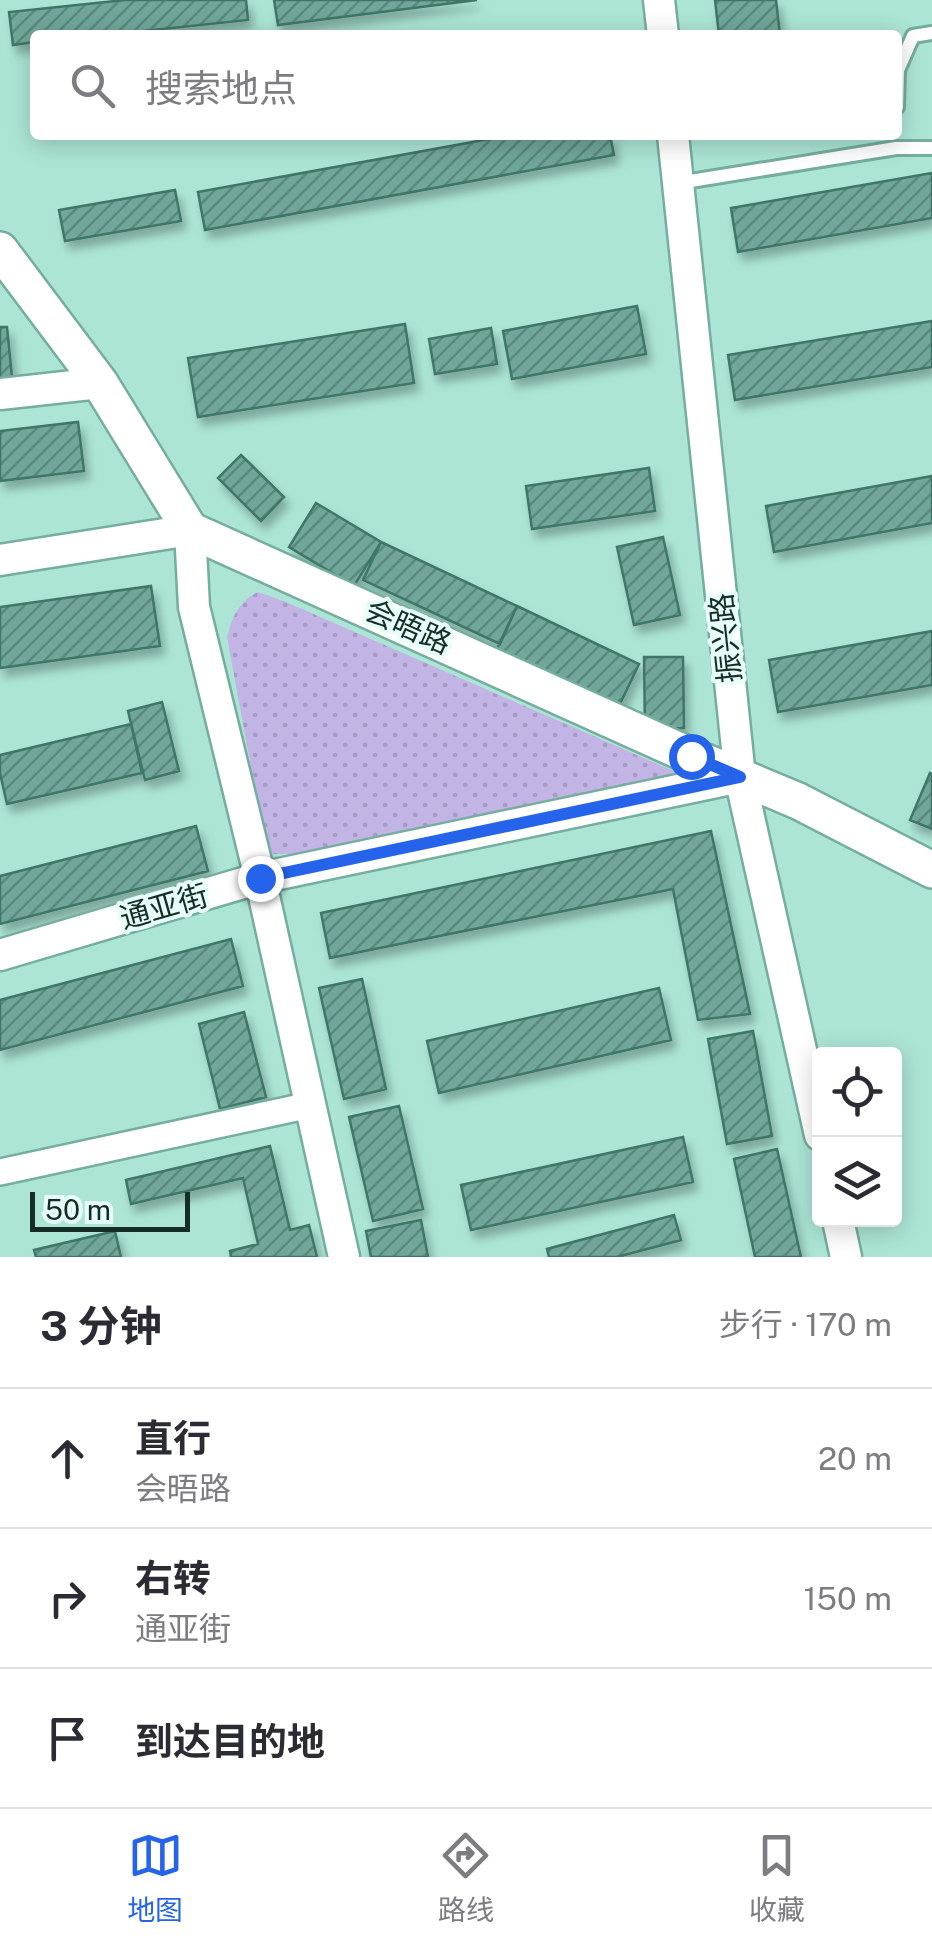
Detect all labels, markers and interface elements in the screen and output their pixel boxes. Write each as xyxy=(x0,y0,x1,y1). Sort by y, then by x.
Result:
search box xyxy=(30,30,902,140)
icon: search xyxy=(65,58,120,113)
text: 搜索地点 xyxy=(145,66,297,111)
street label: 会晤路 xyxy=(360,591,457,661)
street label: 振兴路 xyxy=(702,591,748,685)
route start xyxy=(669,734,715,780)
route end xyxy=(238,856,284,902)
street label: 通亚街 xyxy=(116,876,212,936)
map controls xyxy=(812,1047,902,1227)
button: locate xyxy=(812,1047,902,1137)
button: layers xyxy=(812,1137,902,1227)
scale bar xyxy=(30,1187,190,1232)
text: 50 m xyxy=(45,1193,111,1226)
text: 3 分钟 xyxy=(40,1301,161,1350)
text: 步行 · 170 m xyxy=(719,1306,892,1343)
text: 直行 xyxy=(135,1416,211,1461)
icon: ahead xyxy=(40,1431,95,1486)
text: 20 m xyxy=(818,1440,892,1477)
text: 会晤路 xyxy=(135,1470,231,1507)
text: 右转 xyxy=(135,1556,211,1601)
icon: right xyxy=(40,1571,95,1626)
text: 150 m xyxy=(803,1580,892,1617)
text: 通亚街 xyxy=(135,1610,231,1647)
icon: arrive xyxy=(40,1711,95,1766)
text: 到达目的地 xyxy=(135,1719,325,1764)
tab: 地图 xyxy=(127,1828,183,1928)
tab: 路线 xyxy=(438,1828,494,1928)
tab: 收藏 xyxy=(749,1828,805,1928)

